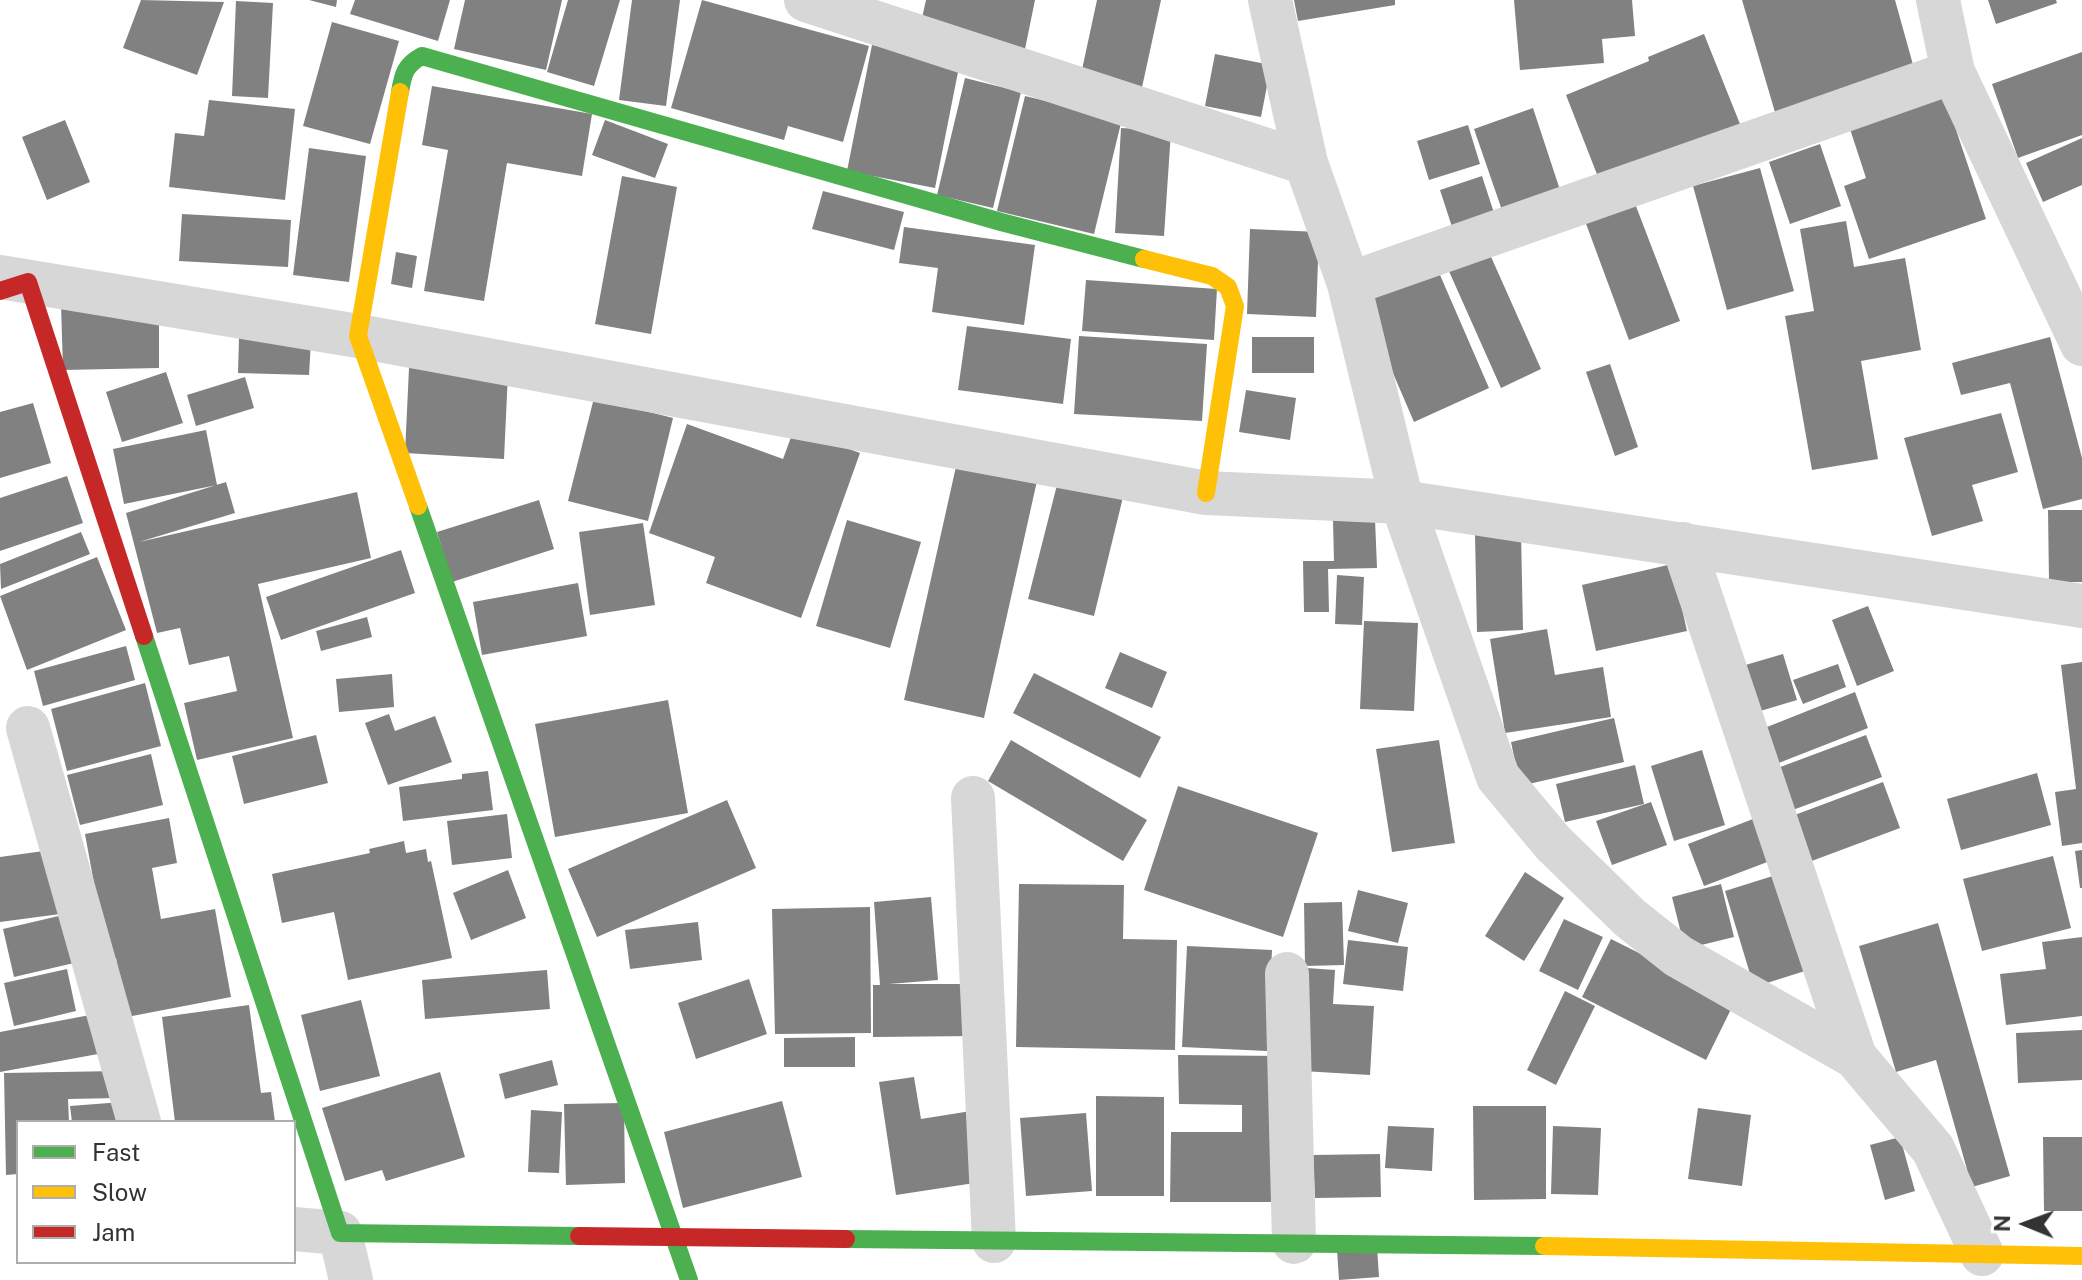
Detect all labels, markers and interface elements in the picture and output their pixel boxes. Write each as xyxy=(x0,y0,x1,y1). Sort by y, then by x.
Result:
legend xyxy=(16,1120,296,1264)
text: Fast xyxy=(92,1138,140,1166)
text: Slow xyxy=(92,1178,147,1206)
north arrow xyxy=(1986,1184,2066,1264)
text: N xyxy=(1989,1215,2015,1232)
text: Jam xyxy=(92,1218,135,1246)

